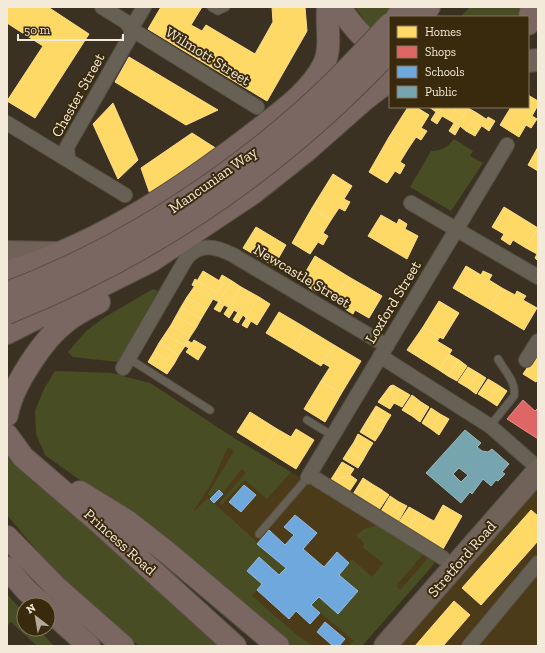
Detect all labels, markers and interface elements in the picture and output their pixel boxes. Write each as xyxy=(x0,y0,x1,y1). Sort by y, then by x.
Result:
scale bar xyxy=(18,16,123,42)
legend xyxy=(389,16,529,108)
text: 50 m xyxy=(24,23,51,37)
street label: Wilmott Street xyxy=(162,23,254,89)
text: Homes xyxy=(425,25,461,39)
text: Shops xyxy=(425,45,456,59)
street label: Chester Street xyxy=(48,49,109,140)
text: Schools xyxy=(425,65,464,79)
text: Public xyxy=(425,85,458,99)
street label: Mancunian Way xyxy=(165,143,261,217)
street label: Newcastle Street xyxy=(251,240,354,312)
street label: Loxford Street xyxy=(361,257,425,347)
street label: Princess Road xyxy=(80,505,160,579)
street label: Stretford Road xyxy=(424,517,500,601)
north arrow xyxy=(16,597,56,637)
text: N xyxy=(24,601,39,617)

